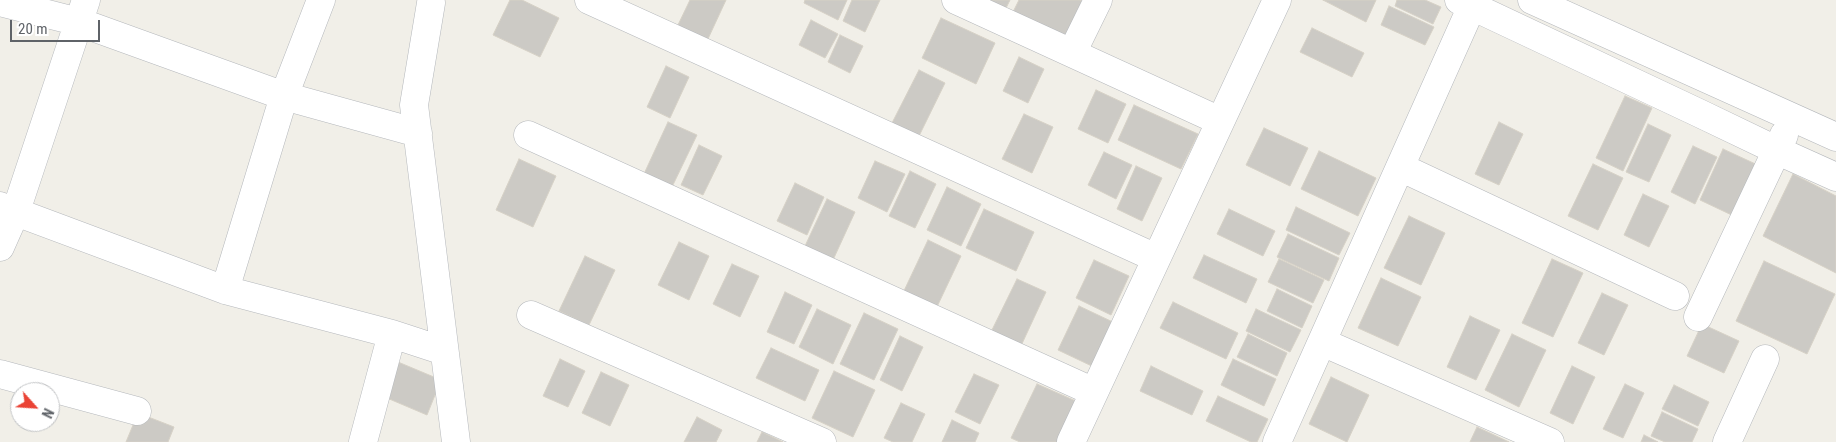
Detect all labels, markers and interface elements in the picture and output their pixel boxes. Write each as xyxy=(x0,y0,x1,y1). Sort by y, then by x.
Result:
scale bar xyxy=(12,10,102,42)
text: 20 m xyxy=(18,20,48,38)
north arrow xyxy=(10,382,60,432)
text: N xyxy=(39,406,57,420)

